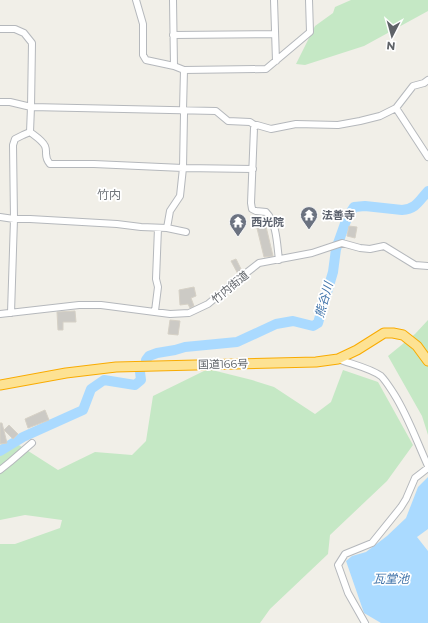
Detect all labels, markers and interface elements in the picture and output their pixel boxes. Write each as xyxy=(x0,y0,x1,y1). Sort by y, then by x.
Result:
north arrow xyxy=(372,16,412,56)
text: N xyxy=(386,39,396,53)
district label: 竹内 xyxy=(97,187,121,202)
temple icon: 法善寺 xyxy=(299,205,319,230)
place label: 法善寺 xyxy=(322,208,355,222)
temple icon: 西光院 xyxy=(228,212,248,237)
place label: 西光院 xyxy=(251,215,284,229)
street label: 竹内街道 xyxy=(208,268,252,306)
water label: 熊谷川 xyxy=(311,279,336,319)
street label: 国道166号 xyxy=(198,357,248,371)
water label: 瓦堂池 xyxy=(373,571,410,586)

